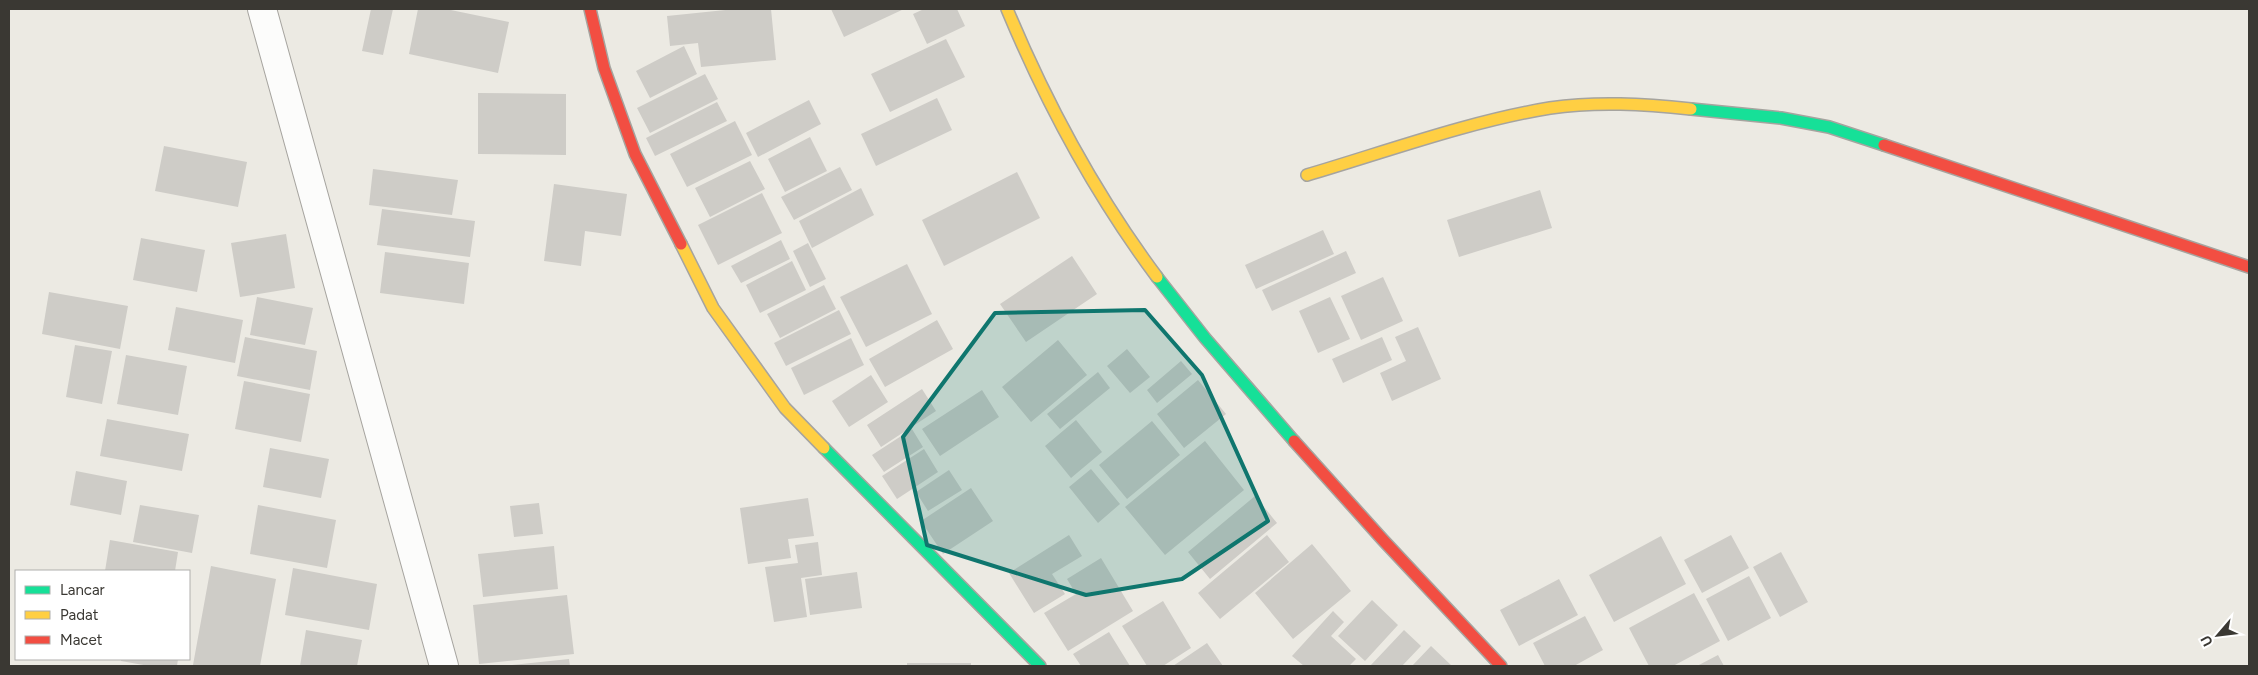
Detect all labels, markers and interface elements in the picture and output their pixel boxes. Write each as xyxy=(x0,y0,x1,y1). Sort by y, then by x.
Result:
legend xyxy=(15,570,190,660)
text: Lancar xyxy=(60,581,105,599)
text: Padat xyxy=(60,606,99,624)
north arrow xyxy=(2193,610,2243,660)
text: Macet xyxy=(60,631,103,649)
text: U xyxy=(2197,633,2217,649)

